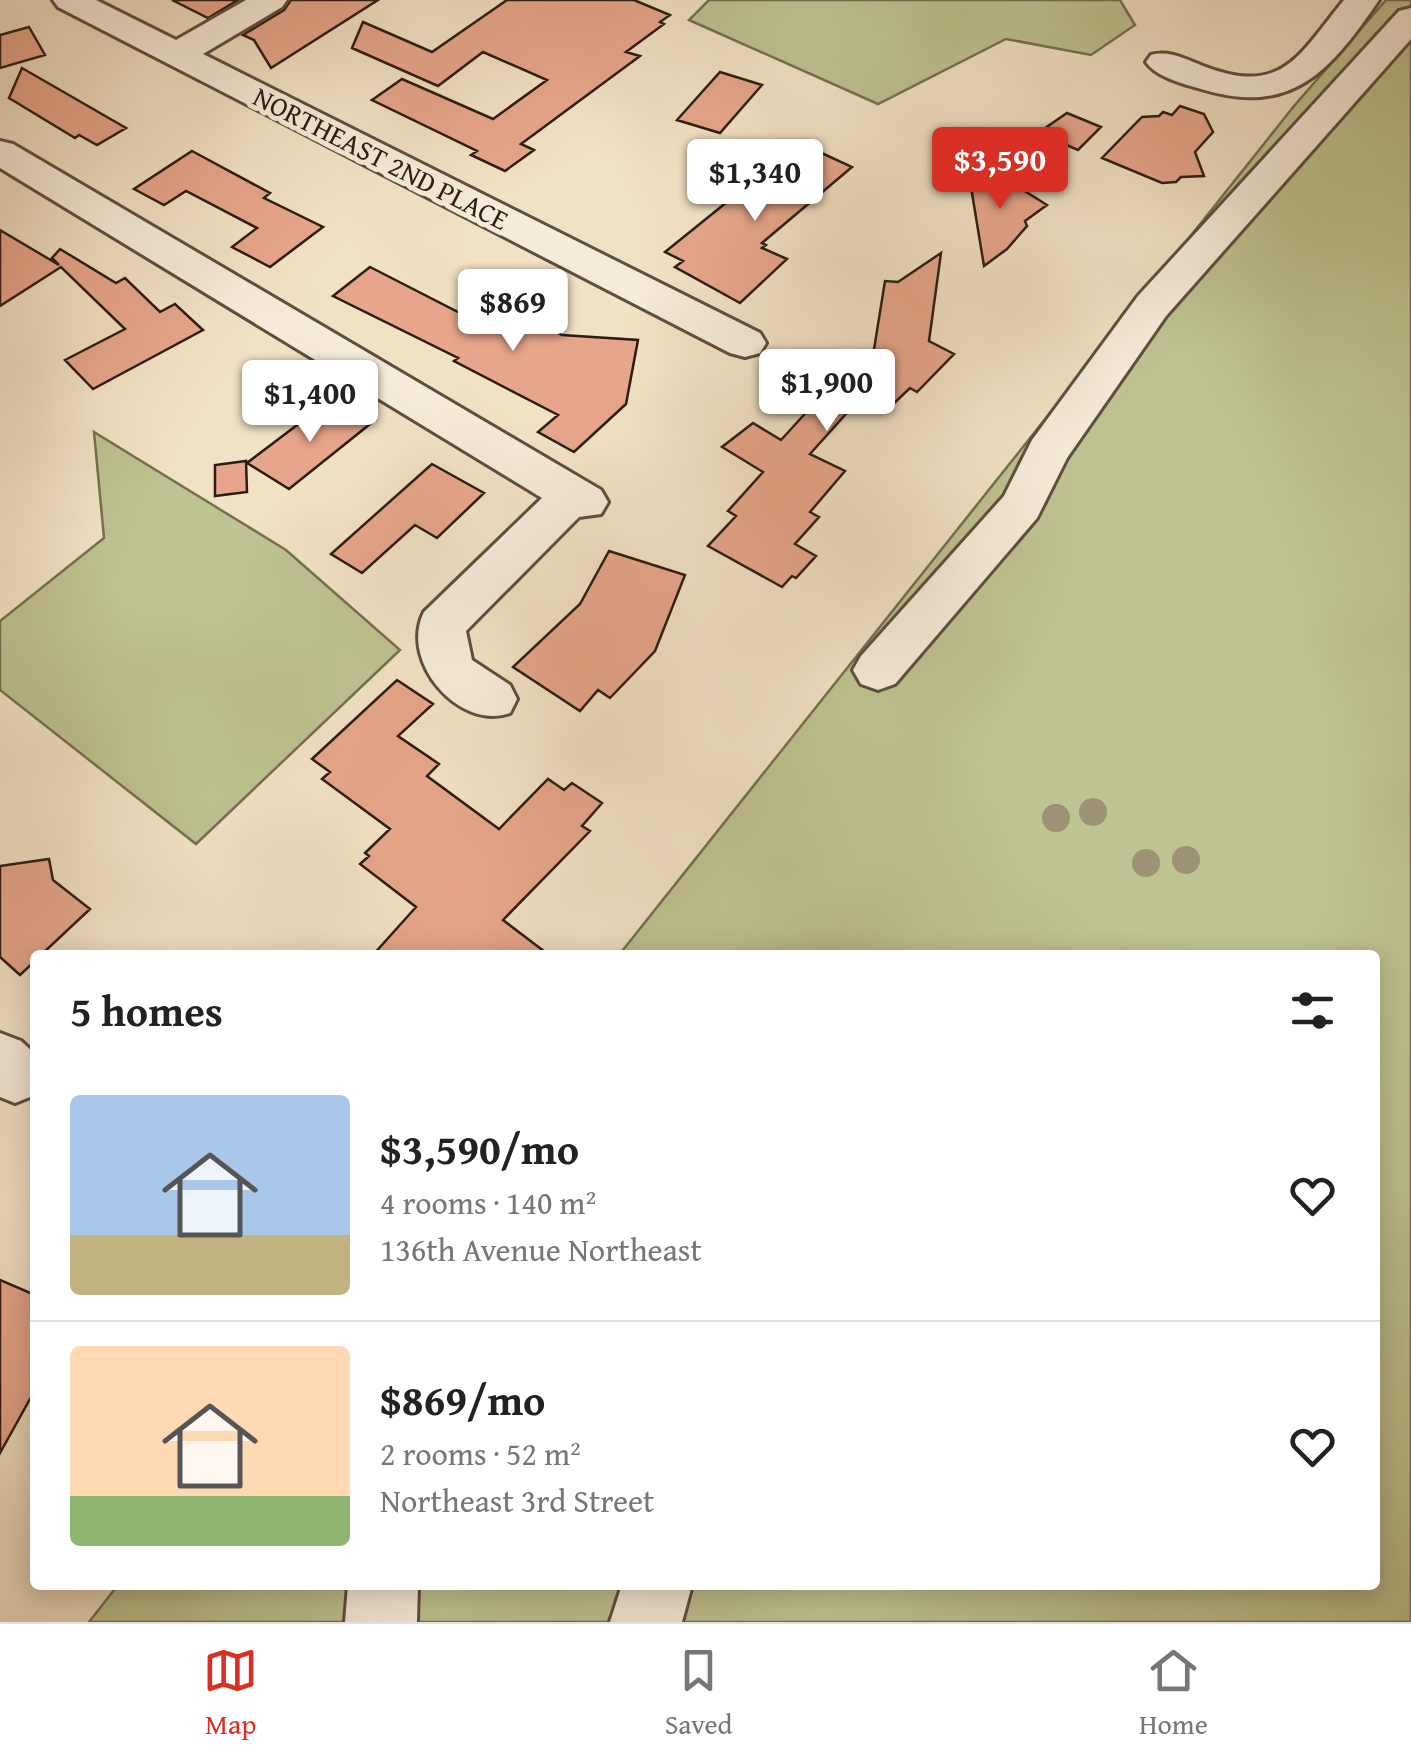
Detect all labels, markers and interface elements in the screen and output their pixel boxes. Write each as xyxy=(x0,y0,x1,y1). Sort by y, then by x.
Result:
street label: NORTHEAST 2ND PLACE xyxy=(247,75,516,240)
pin: $3,590 xyxy=(919,127,1081,212)
text: $3,590 xyxy=(954,136,1046,183)
pin: $1,340 xyxy=(674,139,836,224)
text: $1,340 xyxy=(709,148,801,195)
pin: $869 xyxy=(454,269,572,354)
text: $869 xyxy=(480,278,546,325)
pin: $1,900 xyxy=(746,349,908,434)
text: $1,900 xyxy=(781,358,873,405)
pin: $1,400 xyxy=(229,360,391,445)
text: $1,400 xyxy=(264,369,356,416)
text: 5 homes xyxy=(70,980,223,1041)
icon: filters xyxy=(1285,983,1340,1038)
text: $3,590/mo xyxy=(380,1118,579,1179)
icon: home xyxy=(150,1135,270,1255)
icon: heart xyxy=(1285,1168,1340,1223)
text: 4 rooms · 140 m² xyxy=(380,1179,596,1226)
text: 136th Avenue Northeast xyxy=(380,1226,702,1273)
text: $869/mo xyxy=(380,1369,545,1430)
icon: home xyxy=(150,1386,270,1506)
icon: heart xyxy=(1285,1419,1340,1474)
text: 2 rooms · 52 m² xyxy=(380,1430,581,1477)
text: Northeast 3rd Street xyxy=(380,1477,654,1524)
tab: Map xyxy=(203,1643,258,1744)
tab: Saved xyxy=(665,1643,732,1744)
tab: Home xyxy=(1139,1643,1208,1744)

